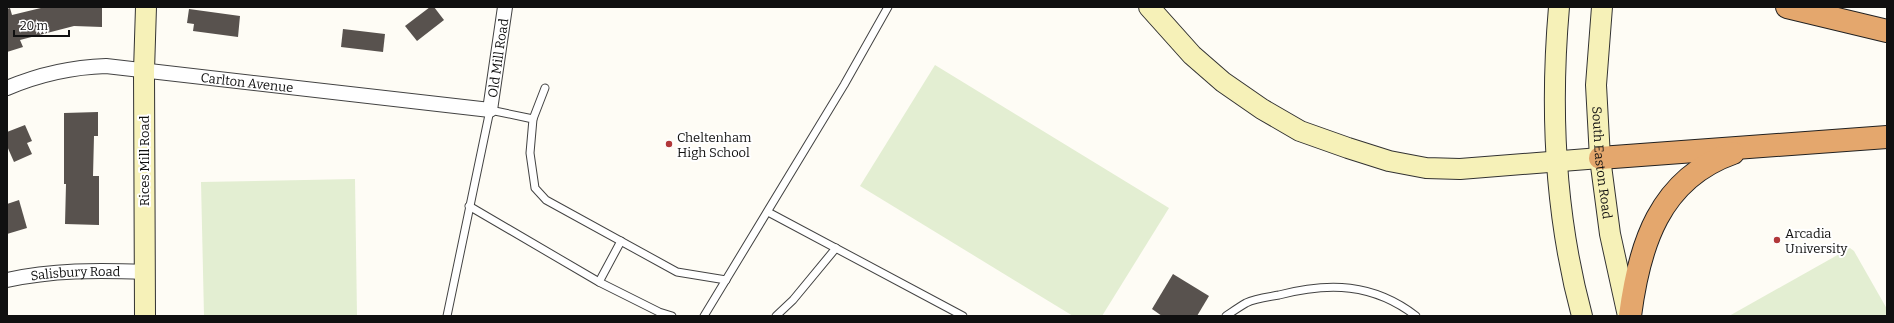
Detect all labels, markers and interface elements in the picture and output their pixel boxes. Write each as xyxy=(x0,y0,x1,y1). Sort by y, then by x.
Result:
scale bar xyxy=(14,12,69,38)
street label: Old Mill Road xyxy=(485,17,511,99)
text: 20 m xyxy=(20,19,49,33)
street label: Carlton Avenue xyxy=(200,70,294,95)
street label: South Easton Road xyxy=(1589,106,1615,220)
street label: Rices Mill Road xyxy=(137,115,152,206)
place label: Cheltenham High School xyxy=(677,130,752,160)
marker: Cheltenham High School xyxy=(664,139,674,149)
place label: Arcadia University xyxy=(1785,226,1848,256)
marker: Arcadia University xyxy=(1772,235,1782,245)
street label: Salisbury Road xyxy=(30,264,121,284)

